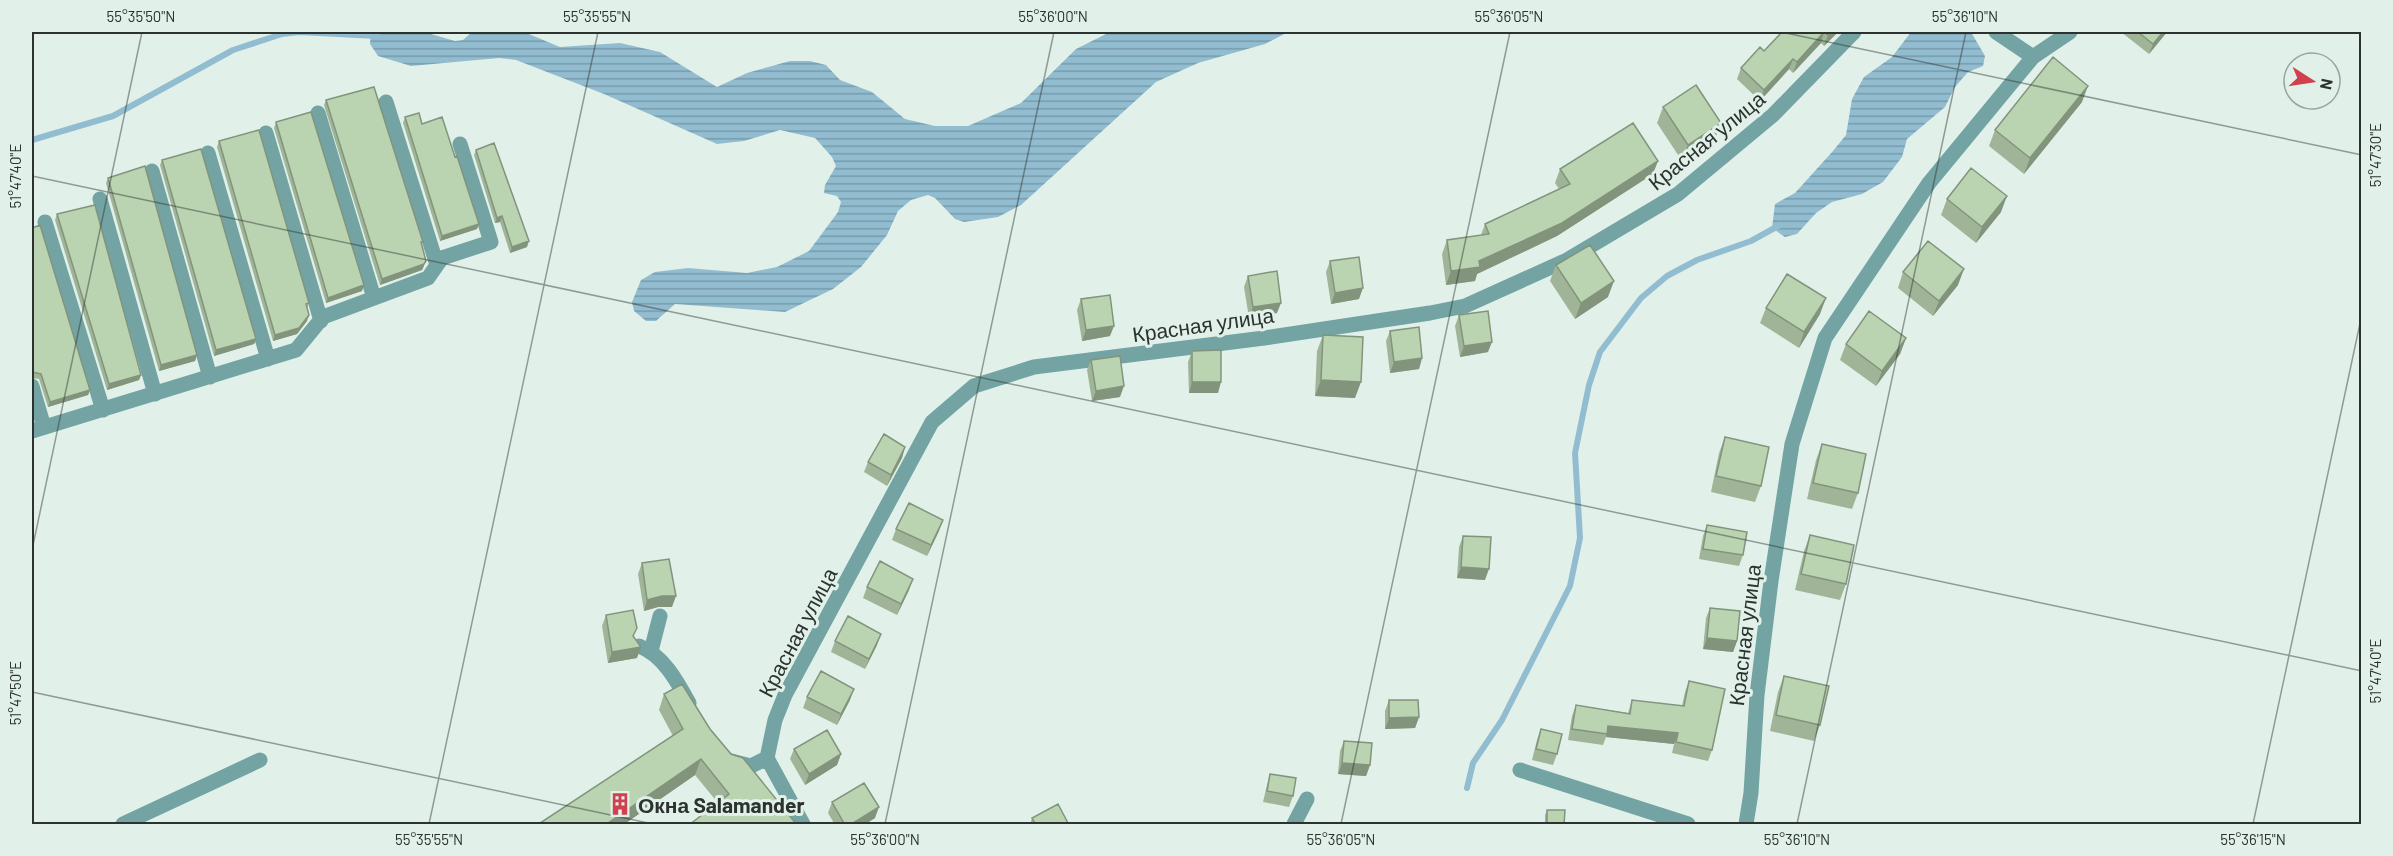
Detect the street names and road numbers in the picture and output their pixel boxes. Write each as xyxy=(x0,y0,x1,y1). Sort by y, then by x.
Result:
street label: Красная улица xyxy=(1643,85,1770,195)
street label: Красная улица xyxy=(1131,302,1276,346)
street label: Красная улица xyxy=(1723,562,1765,707)
street label: Красная улица xyxy=(752,563,842,701)

